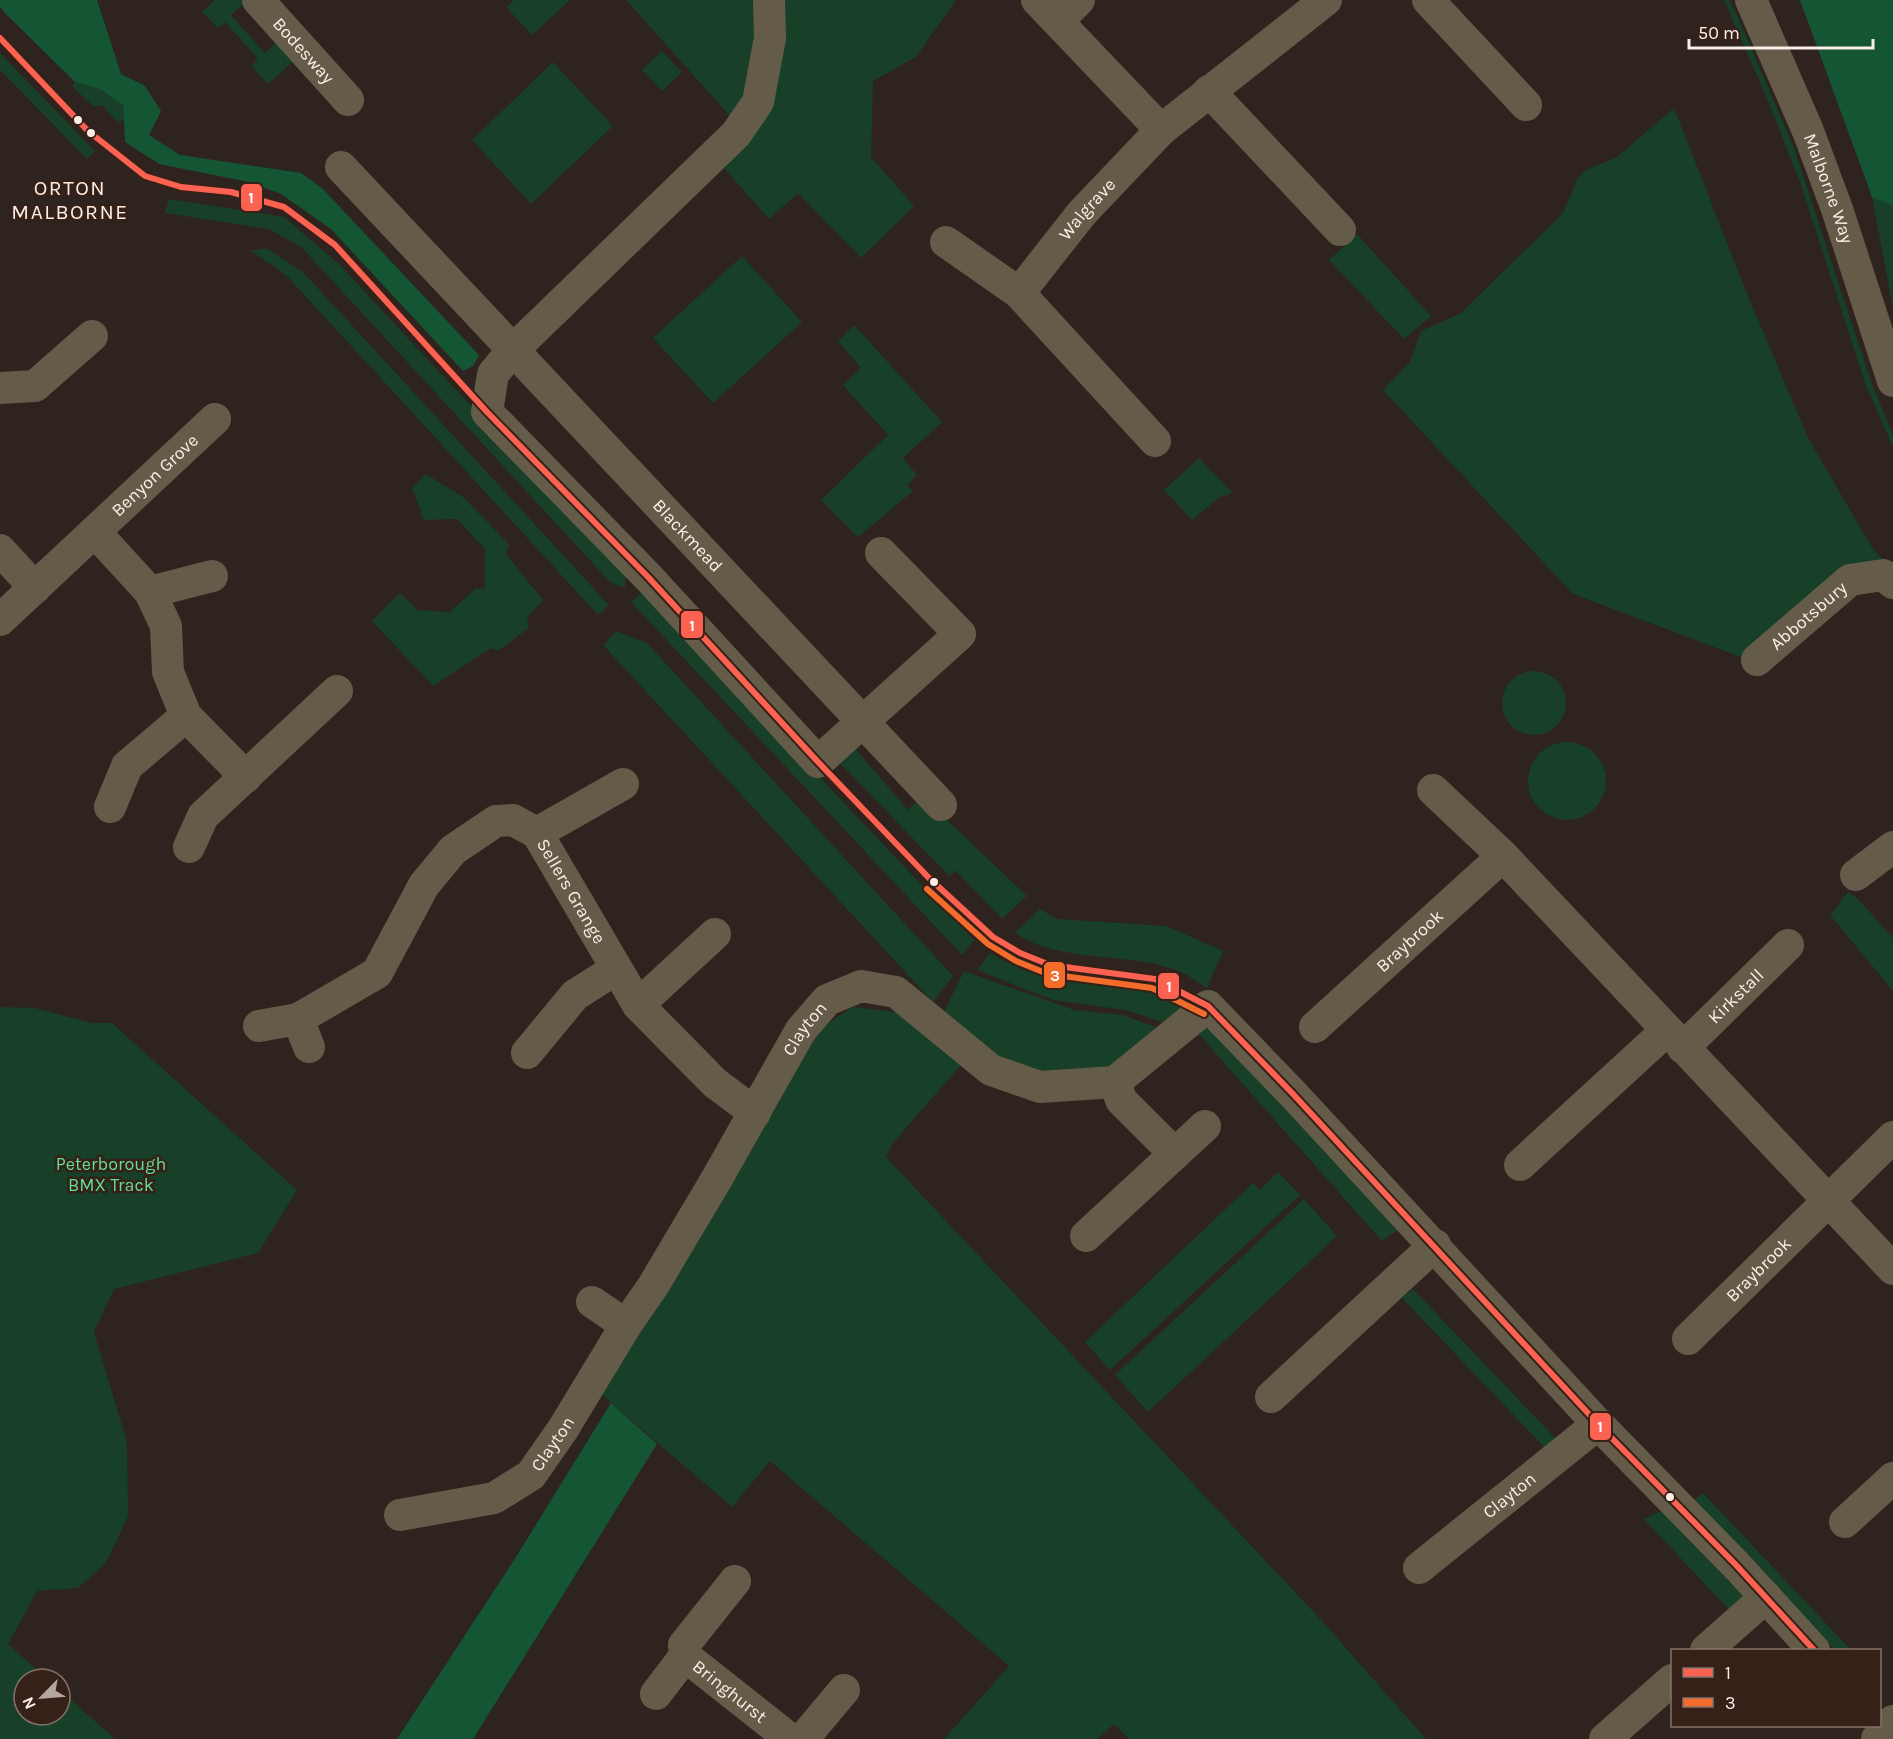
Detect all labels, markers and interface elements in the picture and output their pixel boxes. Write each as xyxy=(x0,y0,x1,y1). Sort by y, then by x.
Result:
scale bar xyxy=(1689,12,1874,50)
street label: Bodesway xyxy=(268,13,339,89)
text: 50 m xyxy=(1698,22,1740,44)
unlabelled marker xyxy=(72,114,84,126)
unlabelled marker xyxy=(85,127,97,139)
street label: Malborne Way xyxy=(1799,130,1859,247)
street label: Walgrave xyxy=(1054,174,1120,245)
district label: ORTON MALBORNE xyxy=(11,176,129,224)
line badge: 1 xyxy=(240,183,263,212)
text: 1 xyxy=(248,188,254,207)
street label: Benyon Grove xyxy=(107,429,203,521)
street label: Blackmead xyxy=(648,494,727,577)
street label: Abbotsbury xyxy=(1766,576,1852,655)
line badge: 1 xyxy=(680,610,704,639)
text: 1 xyxy=(689,616,695,635)
street label: Sellers Grange xyxy=(532,835,611,948)
unlabelled marker xyxy=(928,876,940,888)
street label: Braybrook xyxy=(1372,905,1448,977)
line badge: 3 xyxy=(1043,961,1066,989)
street label: Kirkstall xyxy=(1703,964,1768,1028)
text: 3 xyxy=(1050,966,1060,985)
line badge: 1 xyxy=(1157,972,1180,1000)
text: 1 xyxy=(1166,977,1172,996)
street label: Clayton xyxy=(778,997,832,1060)
park label: Peterborough BMX Track xyxy=(56,1153,166,1196)
street label: Braybrook xyxy=(1721,1233,1796,1306)
street label: Clayton xyxy=(526,1412,579,1476)
line badge: 1 xyxy=(1589,1412,1612,1441)
text: 1 xyxy=(1597,1417,1603,1436)
street label: Clayton xyxy=(1478,1467,1540,1523)
unlabelled marker xyxy=(1664,1491,1676,1503)
legend xyxy=(1671,1649,1881,1727)
street label: Bringhurst xyxy=(688,1655,772,1728)
text: 1 xyxy=(1725,1662,1731,1684)
north arrow xyxy=(12,1667,72,1727)
text: 3 xyxy=(1725,1692,1736,1714)
text: N xyxy=(18,1694,40,1712)

